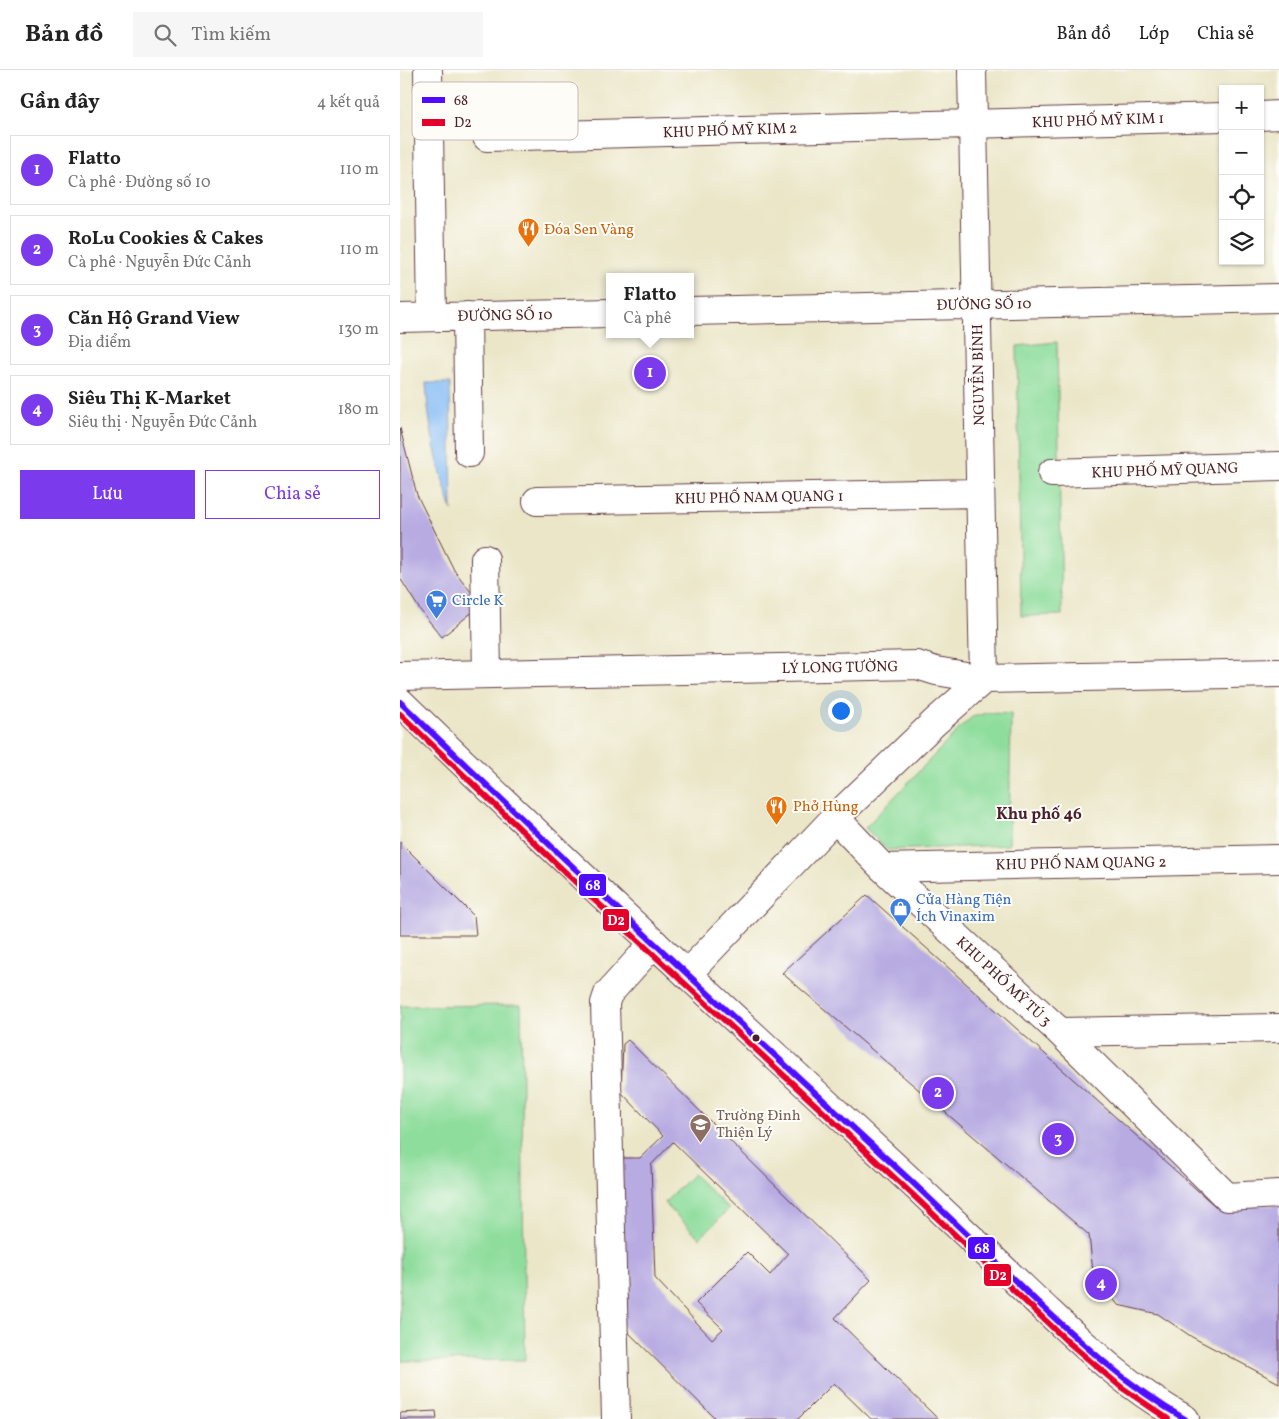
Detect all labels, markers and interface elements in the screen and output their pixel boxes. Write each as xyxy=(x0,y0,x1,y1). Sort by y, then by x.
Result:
search box xyxy=(133,12,483,57)
text: Bản đồ xyxy=(25,18,103,52)
icon: search xyxy=(151,21,179,49)
text: Tìm kiếm xyxy=(191,22,271,48)
text: Bản đồ xyxy=(1057,22,1111,47)
text: Lớp xyxy=(1139,22,1169,47)
text: Chia sẻ xyxy=(1197,22,1254,47)
legend xyxy=(412,82,578,140)
map controls xyxy=(1219,85,1264,265)
button: + xyxy=(1219,85,1264,130)
text: Gần đây xyxy=(20,88,100,117)
text: 4 kết quả xyxy=(317,92,380,114)
text: 68 xyxy=(454,92,468,111)
street label: KHU PHỐ MỸ KIM 1 xyxy=(1032,108,1165,134)
text: D2 xyxy=(454,114,472,133)
street label: KHU PHỐ MỸ KIM 2 xyxy=(662,118,798,144)
button: − xyxy=(1219,130,1264,175)
text: Flatto xyxy=(68,146,121,172)
text: 1 xyxy=(34,159,40,181)
text: 110 m xyxy=(340,159,379,181)
text: Cà phê · Đường số 10 xyxy=(68,172,211,194)
button: locate xyxy=(1219,175,1264,220)
restaurant icon: Đóa Sen Vàng xyxy=(516,217,540,248)
place label: Đóa Sen Vàng xyxy=(544,220,634,241)
button: layers xyxy=(1219,220,1264,265)
text: RoLu Cookies & Cakes xyxy=(68,226,264,252)
text: 2 xyxy=(33,239,41,261)
text: 110 m xyxy=(340,239,379,261)
text: Cà phê · Nguyễn Đức Cảnh xyxy=(68,252,252,274)
popup xyxy=(606,273,694,338)
text: Flatto xyxy=(624,282,676,308)
street label: ĐƯỜNG SỐ 10 xyxy=(936,293,1032,317)
street label: ĐƯỜNG SỐ 10 xyxy=(457,304,553,328)
text: Căn Hộ Grand View xyxy=(68,306,240,332)
text: Cà phê xyxy=(624,308,671,330)
text: 3 xyxy=(33,319,41,341)
text: 130 m xyxy=(338,319,379,341)
street label: NGUYỄN BÍNH xyxy=(967,324,991,426)
text: Địa điểm xyxy=(68,332,131,354)
pin: 1 xyxy=(634,354,666,392)
text: Siêu Thị K-Market xyxy=(68,386,231,412)
text: 4 xyxy=(32,399,42,421)
text: 180 m xyxy=(338,399,379,421)
text: Siêu thị · Nguyễn Đức Cảnh xyxy=(68,412,257,434)
street label: KHU PHỐ MỸ QUANG xyxy=(1091,457,1239,485)
button: Lưu xyxy=(20,470,195,519)
button: Chia sẻ xyxy=(205,470,380,519)
street label: KHU PHỐ NAM QUANG 1 xyxy=(674,486,844,510)
supermarket icon: Circle K xyxy=(424,588,448,619)
place label: Circle K xyxy=(452,591,504,612)
street label: LÝ LONG TƯỜNG xyxy=(782,657,899,680)
your location xyxy=(828,698,854,724)
restaurant icon: Phở Hùng xyxy=(765,794,789,825)
place label: Phở Hùng xyxy=(793,797,859,818)
district label: Khu phố 46 xyxy=(996,804,1082,826)
street label: KHU PHỐ NAM QUANG 2 xyxy=(995,852,1167,876)
line badge: 68 xyxy=(578,873,607,897)
text: 68 xyxy=(585,877,601,896)
place label: Cửa Hàng Tiện Ích Vinaxim xyxy=(916,890,1012,928)
shop icon: Cửa Hàng Tiện Ích Vinaxim xyxy=(888,896,912,927)
line badge: D2 xyxy=(602,908,630,932)
text: D2 xyxy=(607,912,625,931)
street label: KHU PHỐ MỸ TÚ 3 xyxy=(951,932,1056,1032)
unlabelled marker xyxy=(751,1033,761,1043)
pin: 2 xyxy=(922,1074,954,1112)
place label: Trường Đinh Thiện Lý xyxy=(716,1106,801,1144)
school or university icon: Trường Đinh Thiện Lý xyxy=(688,1112,712,1143)
pin: 3 xyxy=(1042,1120,1074,1158)
line badge: 68 xyxy=(967,1236,996,1260)
text: 68 xyxy=(974,1240,990,1259)
line badge: D2 xyxy=(983,1263,1012,1287)
pin: 4 xyxy=(1085,1265,1117,1303)
text: D2 xyxy=(989,1267,1007,1286)

